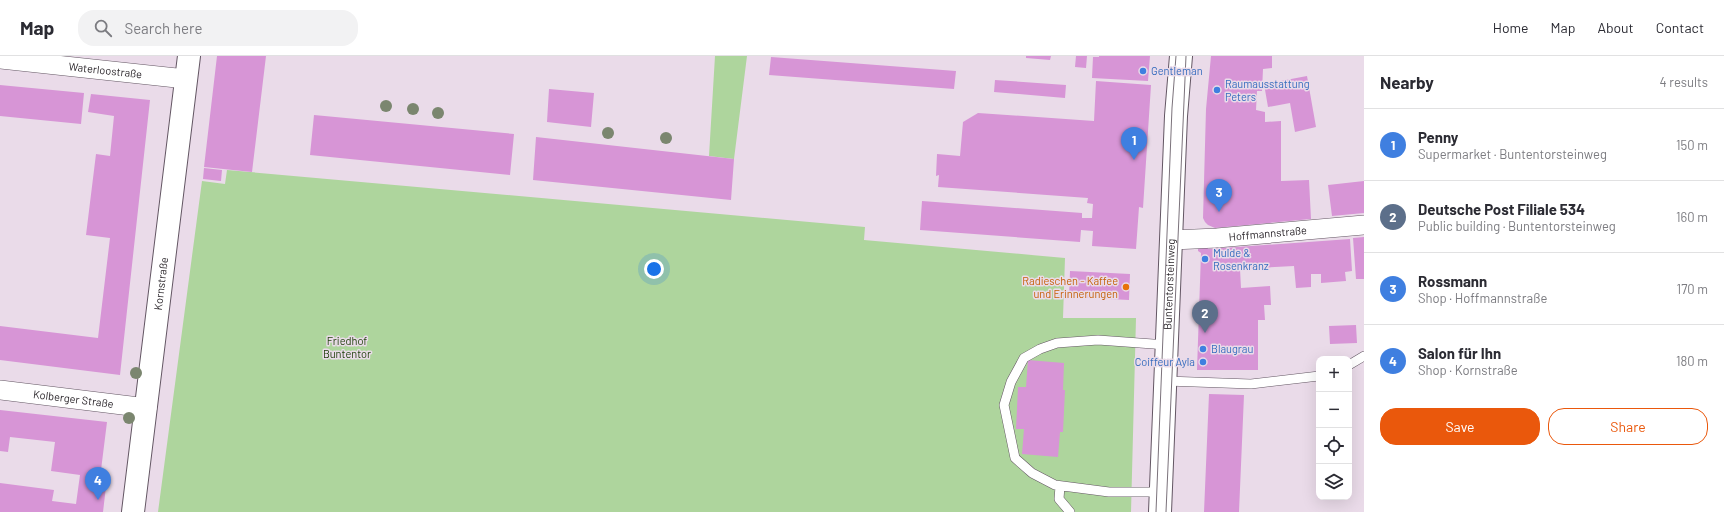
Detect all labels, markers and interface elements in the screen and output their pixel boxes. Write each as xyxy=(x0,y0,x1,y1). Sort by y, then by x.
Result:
search box xyxy=(78,10,358,46)
text: Map xyxy=(20,16,54,39)
icon: search xyxy=(92,17,114,39)
text: Search here xyxy=(124,19,202,37)
text: Home xyxy=(1493,19,1529,36)
text: Map xyxy=(1551,19,1575,36)
text: About xyxy=(1597,19,1634,36)
text: Contact xyxy=(1656,19,1704,36)
street label: Waterloostraße xyxy=(68,59,143,80)
place label: Gentleman xyxy=(1151,64,1203,77)
marker: Gentleman xyxy=(1138,66,1148,76)
text: Nearby xyxy=(1380,72,1434,92)
text: 4 results xyxy=(1660,74,1708,90)
place label: Raumausstattung Peters xyxy=(1225,77,1310,103)
marker: Raumausstattung Peters xyxy=(1212,85,1222,95)
pin: 1 xyxy=(1121,127,1147,160)
text: Penny xyxy=(1418,128,1458,146)
text: 1 xyxy=(1391,137,1395,153)
text: 150 m xyxy=(1676,137,1708,153)
text: Supermarket · Buntentorsteinweg xyxy=(1418,146,1607,162)
pin: 3 xyxy=(1206,179,1232,212)
text: Deutsche Post Filiale 534 xyxy=(1418,200,1585,218)
text: 2 xyxy=(1389,209,1397,225)
text: 160 m xyxy=(1676,209,1708,225)
text: Public building · Buntentorsteinweg xyxy=(1418,218,1616,234)
street label: Hoffmannstraße xyxy=(1228,223,1308,243)
street label: Buntentorsteinweg xyxy=(1160,238,1177,330)
place label: Mulde & Rosenkranz xyxy=(1213,246,1269,272)
marker: Mulde & Rosenkranz xyxy=(1200,254,1210,264)
street label: Kornstraße xyxy=(151,256,170,311)
your location xyxy=(644,259,664,279)
text: Rossmann xyxy=(1418,272,1487,290)
place label: Radieschen - Kaffee und Erinnerungen xyxy=(1022,274,1118,300)
text: 3 xyxy=(1389,281,1397,297)
text: 170 m xyxy=(1677,281,1708,297)
marker: Radieschen - Kaffee und Erinnerungen xyxy=(1121,282,1131,292)
text: Shop · Hoffmannstraße xyxy=(1418,290,1547,306)
pin: 2 xyxy=(1192,300,1218,333)
park label: Friedhof Buntentor xyxy=(323,334,371,360)
place label: Blaugrau xyxy=(1211,342,1253,355)
marker: Blaugrau xyxy=(1198,344,1208,354)
text: Salon für Ihn xyxy=(1418,344,1501,362)
text: 4 xyxy=(1389,353,1397,369)
text: 180 m xyxy=(1676,353,1708,369)
place label: Coiffeur Ayla xyxy=(1135,355,1195,368)
map controls xyxy=(1316,356,1352,500)
button: + xyxy=(1316,356,1352,392)
marker: Coiffeur Ayla xyxy=(1198,357,1208,367)
text: Shop · Kornstraße xyxy=(1418,362,1518,378)
street label: Kolberger Straße xyxy=(33,387,115,410)
button: − xyxy=(1316,392,1352,428)
button: Save xyxy=(1380,408,1540,445)
button: Share xyxy=(1548,408,1708,445)
button: locate xyxy=(1316,428,1352,464)
button: layers xyxy=(1316,464,1352,500)
pin: 4 xyxy=(85,467,111,500)

